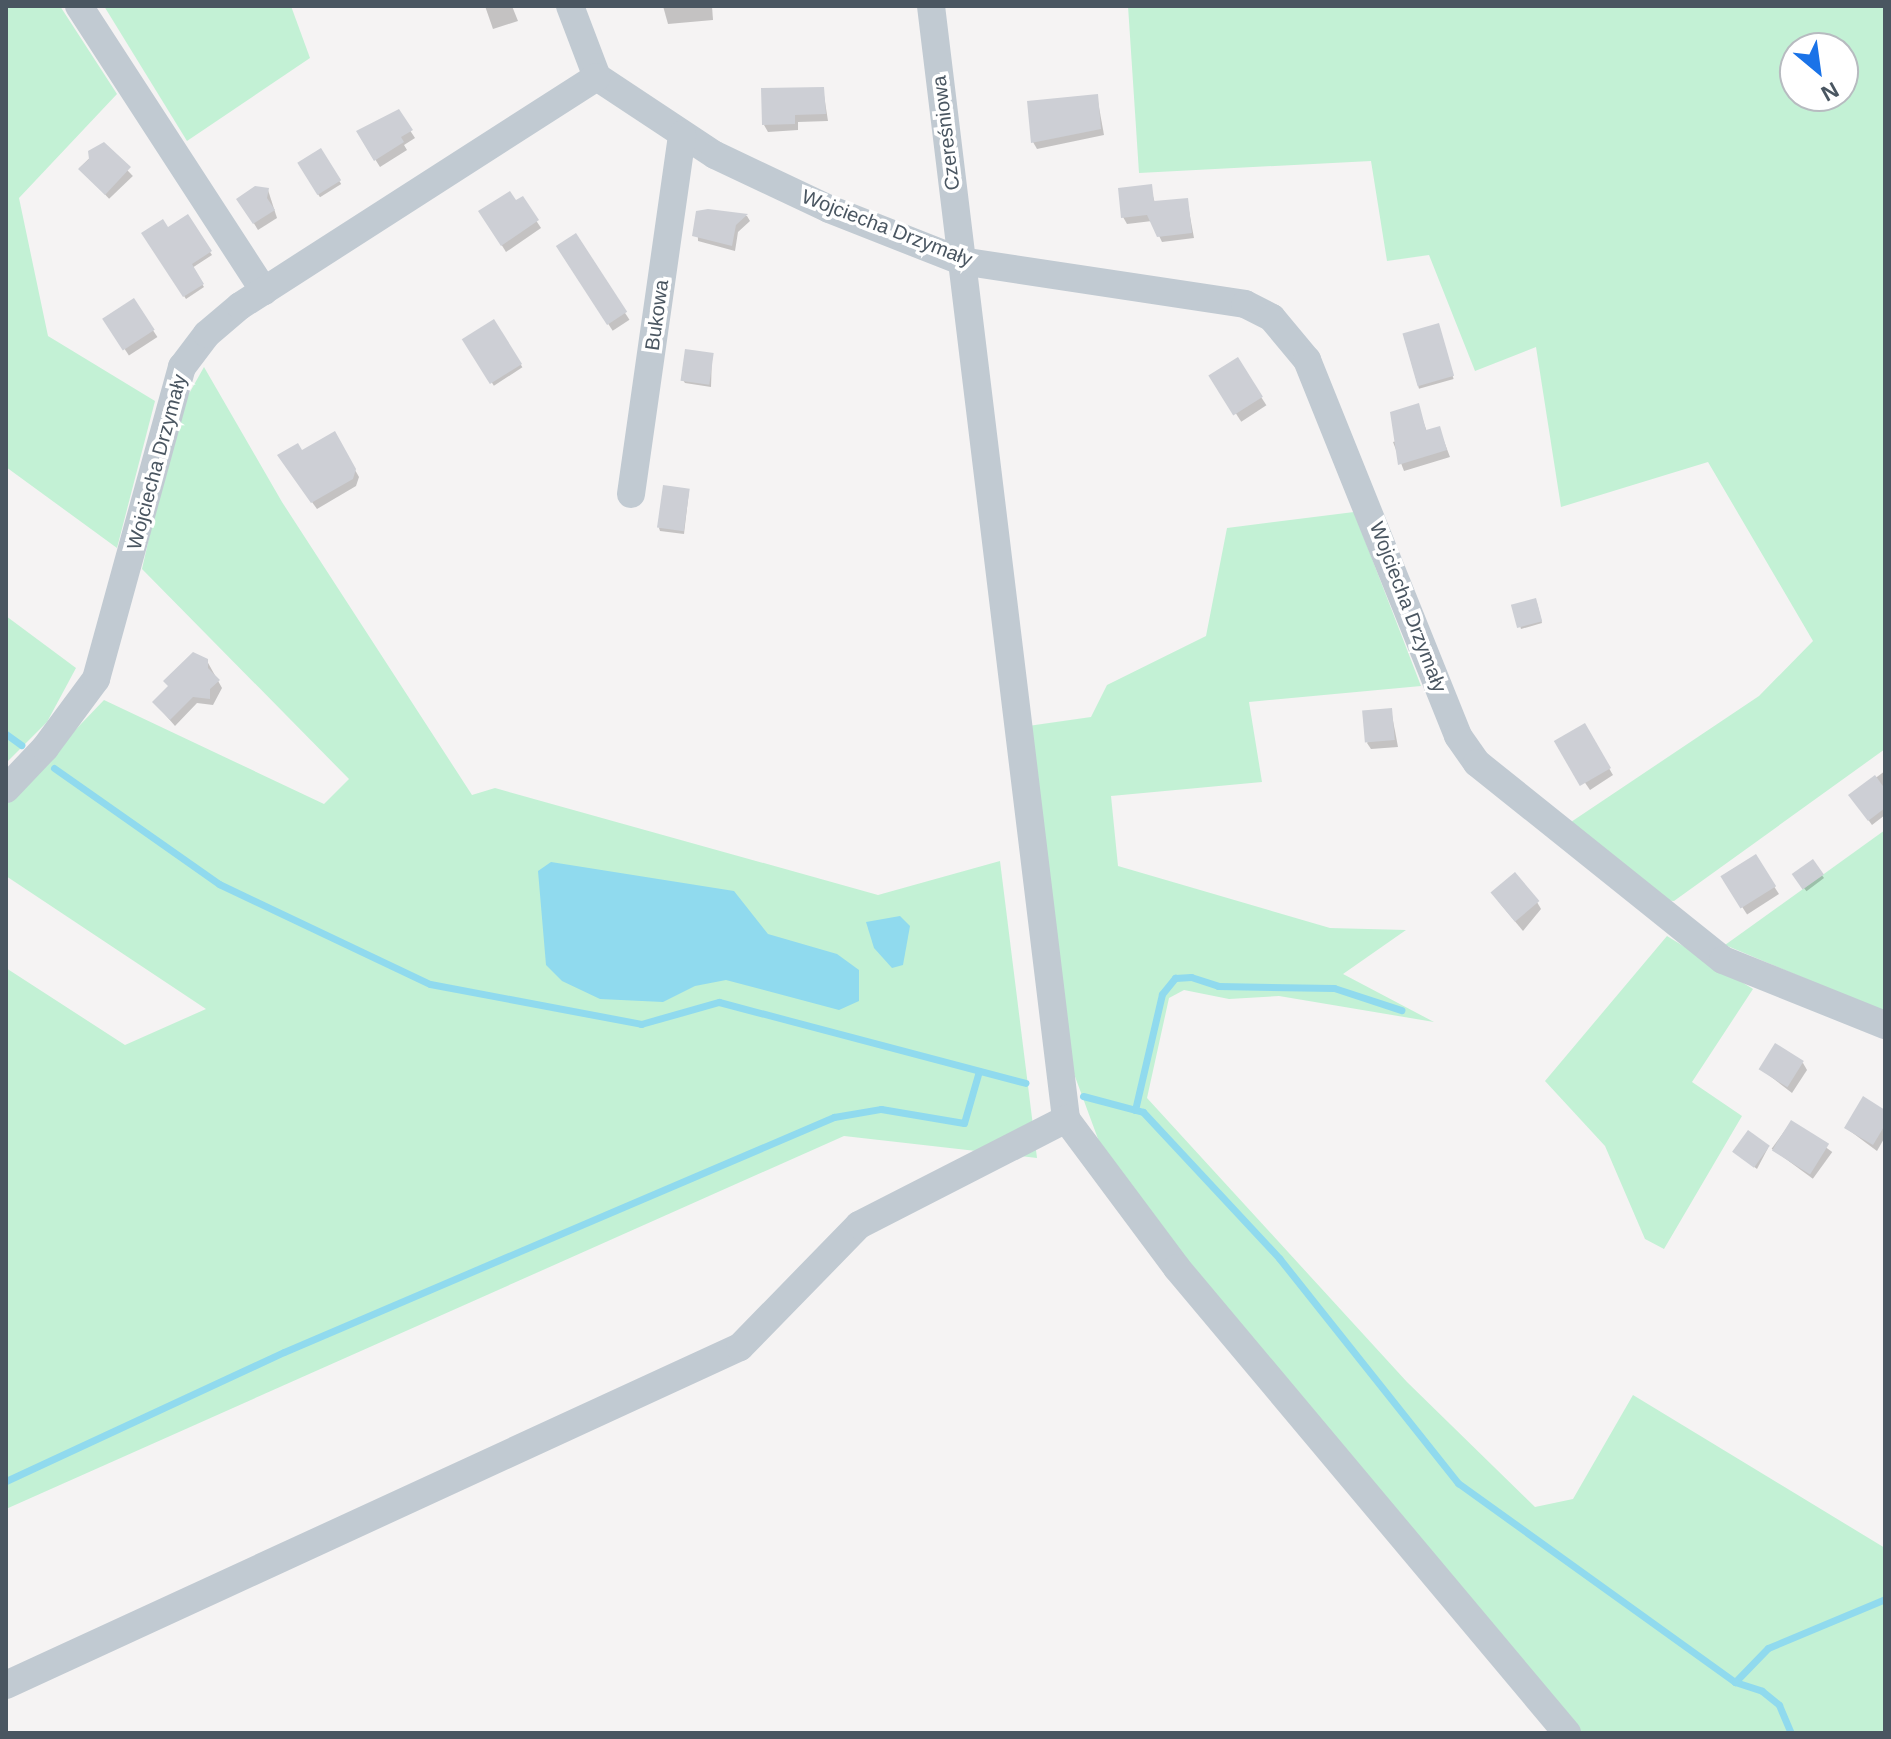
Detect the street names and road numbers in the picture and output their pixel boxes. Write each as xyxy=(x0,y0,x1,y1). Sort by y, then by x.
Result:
street label: Czereśniowa xyxy=(927,74,965,192)
street label: Wojciecha Drzymały xyxy=(798,184,976,272)
street label: Bukowa xyxy=(640,278,674,352)
street label: Wojciecha Drzymały xyxy=(122,372,192,552)
street label: Wojciecha Drzymały xyxy=(1364,518,1452,696)

